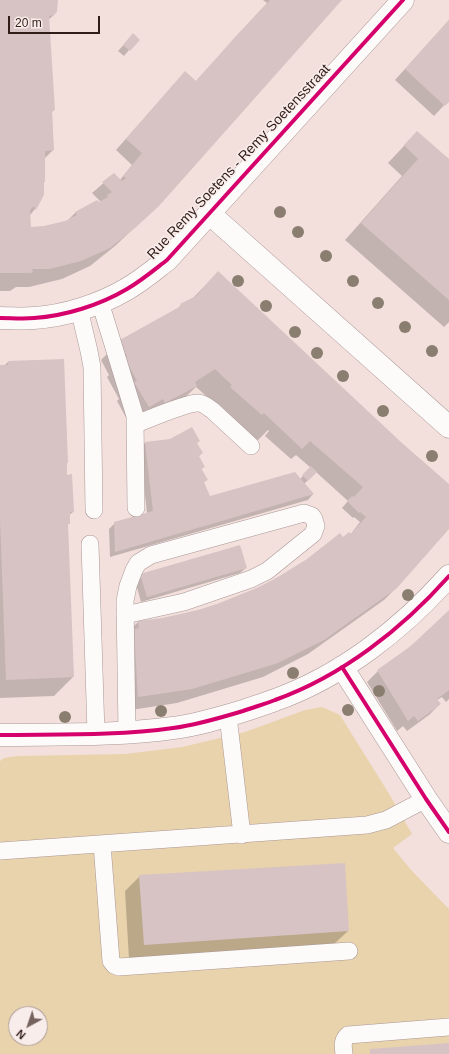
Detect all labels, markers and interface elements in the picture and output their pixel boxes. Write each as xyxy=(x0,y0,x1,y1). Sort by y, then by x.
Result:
scale bar xyxy=(10,8,102,34)
text: 20 m xyxy=(15,16,42,30)
street label: Rue Remy Soetens - Remy Soetensstraat xyxy=(144,61,334,263)
north arrow xyxy=(8,1006,48,1046)
text: N xyxy=(14,1027,28,1042)

